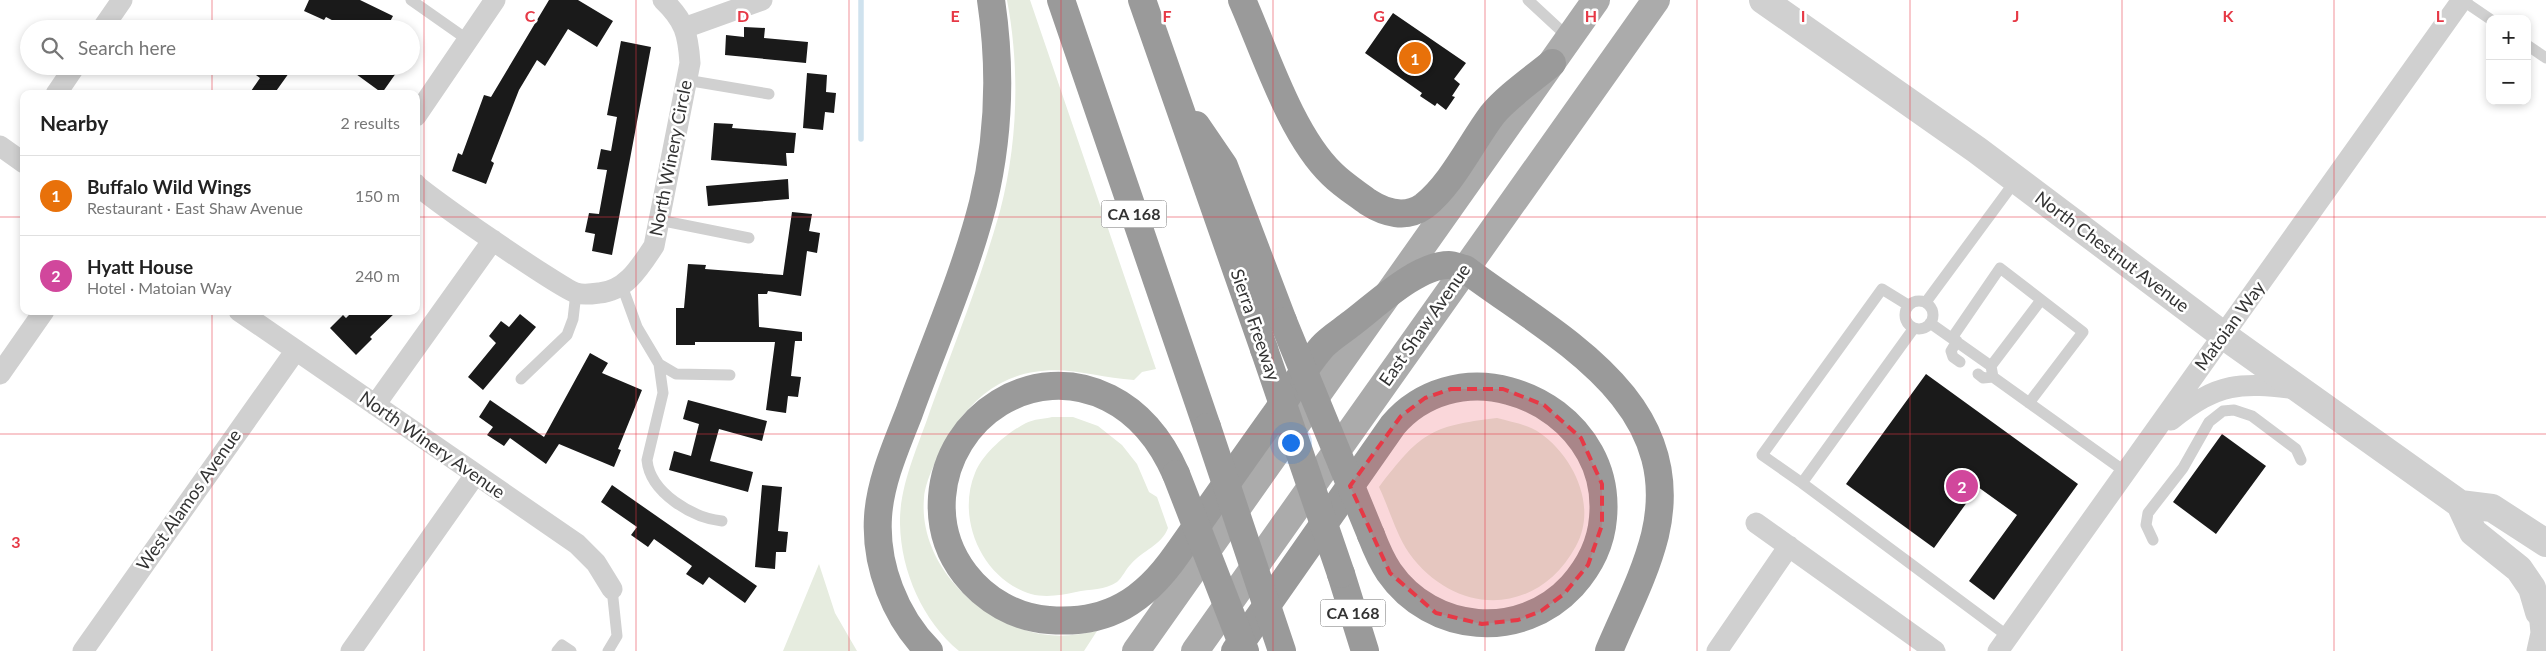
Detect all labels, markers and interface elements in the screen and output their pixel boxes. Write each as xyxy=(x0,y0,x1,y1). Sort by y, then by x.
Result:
text: C xyxy=(525,6,536,25)
text: D xyxy=(737,6,749,25)
text: E xyxy=(950,6,960,25)
text: F xyxy=(1162,6,1172,25)
text: G xyxy=(1373,6,1385,25)
text: H xyxy=(1585,6,1597,25)
text: I xyxy=(1801,6,1805,25)
text: J xyxy=(2013,6,2019,25)
text: K xyxy=(2223,6,2235,25)
text: L xyxy=(2436,6,2445,25)
map controls xyxy=(2486,15,2531,105)
button: + xyxy=(2486,15,2531,60)
search box xyxy=(20,20,420,75)
icon: search xyxy=(38,34,66,62)
text: Search here xyxy=(78,36,176,59)
pin: 1 xyxy=(1399,39,1431,77)
button: − xyxy=(2486,60,2531,105)
street label: North Winery Circle xyxy=(644,78,696,238)
text: Nearby xyxy=(40,110,108,135)
text: 2 results xyxy=(340,113,400,132)
text: Buffalo Wild Wings xyxy=(87,175,251,198)
text: 1 xyxy=(51,186,61,205)
text: 150 m xyxy=(355,186,400,205)
street label: North Chestnut Avenue xyxy=(2031,186,2194,316)
text: Restaurant · East Shaw Avenue xyxy=(87,198,303,217)
road number: CA 168 xyxy=(1102,200,1166,228)
text: Hyatt House xyxy=(87,255,193,278)
street label: East Shaw Avenue xyxy=(1374,259,1474,390)
text: 2 xyxy=(51,266,61,285)
text: 240 m xyxy=(355,266,400,285)
street label: Sierra Freeway xyxy=(1227,266,1286,384)
street label: Matoian Way xyxy=(2189,276,2269,374)
text: Hotel · Matoian Way xyxy=(87,278,232,297)
street label: North Winery Avenue xyxy=(356,386,510,503)
street label: West Alamos Avenue xyxy=(131,425,245,574)
your location xyxy=(1278,430,1304,456)
pin: 2 xyxy=(1946,467,1978,505)
text: 3 xyxy=(11,532,21,551)
road number: CA 168 xyxy=(1320,600,1386,626)

